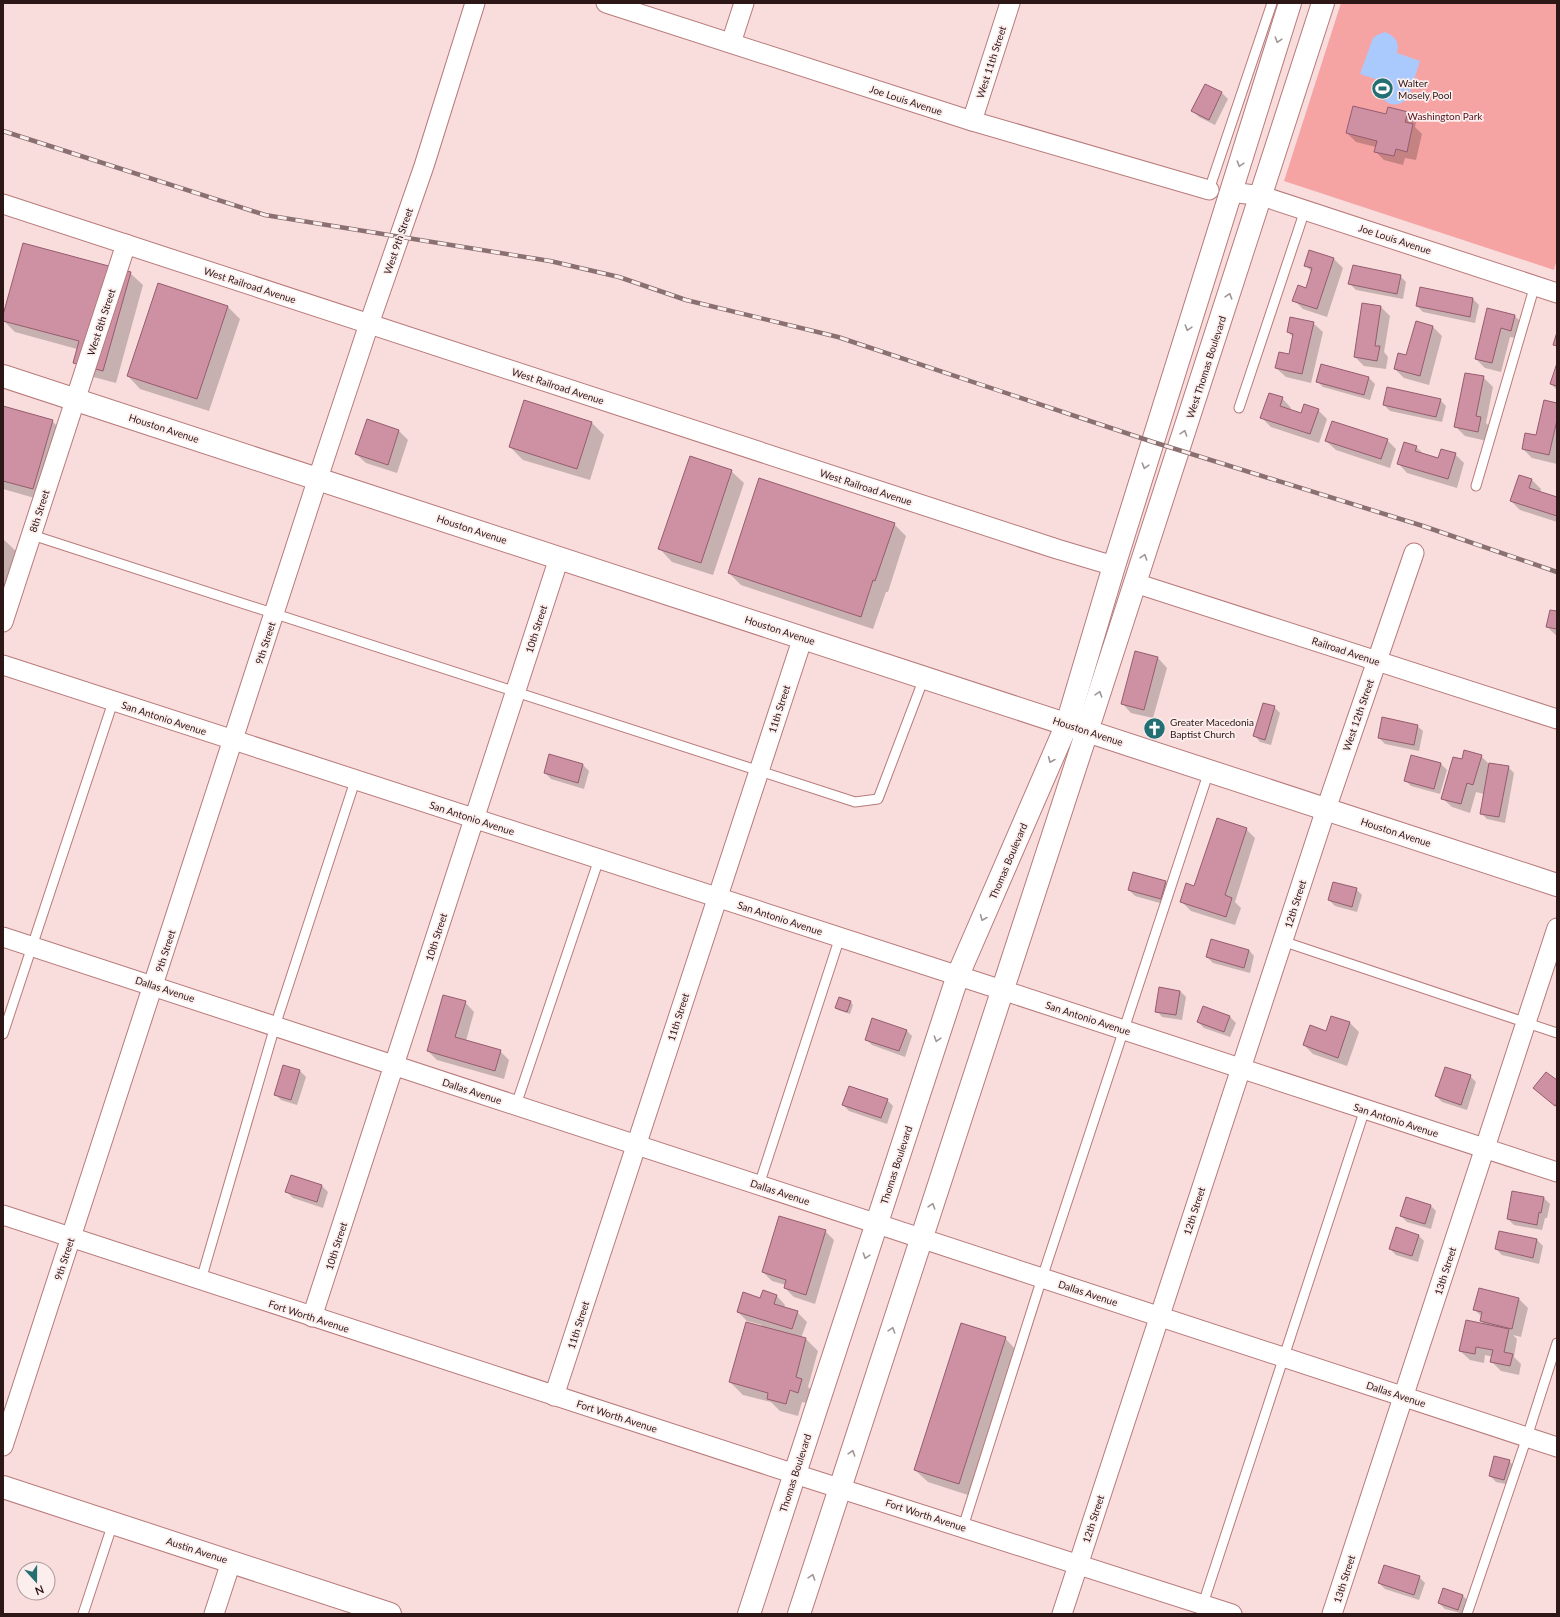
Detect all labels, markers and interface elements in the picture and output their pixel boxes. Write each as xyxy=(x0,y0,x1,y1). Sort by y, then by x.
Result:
street label: West 11th Street xyxy=(974,24,1008,100)
one-way arrow xyxy=(1275,37,1283,44)
sports icon: Walter Mosely Pool xyxy=(1370,76,1396,102)
place label: Walter Mosely Pool xyxy=(1398,77,1452,101)
street label: Joe Louis Avenue xyxy=(868,83,944,117)
park label: Washington Park xyxy=(1408,110,1483,122)
one-way arrow xyxy=(1236,161,1244,168)
street label: West 9th Street xyxy=(381,206,415,276)
street label: Joe Louis Avenue xyxy=(1357,222,1433,256)
street label: West Railroad Avenue xyxy=(202,264,298,306)
street label: West 8th Street xyxy=(85,287,118,357)
one-way arrow xyxy=(1224,293,1233,300)
street label: West Thomas Boulevard xyxy=(1184,314,1228,420)
one-way arrow xyxy=(1184,325,1193,332)
street label: West Railroad Avenue xyxy=(510,365,606,407)
street label: Houston Avenue xyxy=(127,411,201,445)
one-way arrow xyxy=(1179,430,1188,437)
one-way arrow xyxy=(1141,462,1150,469)
street label: West Railroad Avenue xyxy=(818,466,914,508)
street label: 8th Street xyxy=(27,488,52,534)
street label: Houston Avenue xyxy=(435,512,509,546)
one-way arrow xyxy=(1139,554,1148,561)
street label: 10th Street xyxy=(523,603,550,654)
street label: Houston Avenue xyxy=(743,613,817,647)
street label: 9th Street xyxy=(253,620,278,666)
street label: Railroad Avenue xyxy=(1310,634,1382,668)
street label: West 12th Street xyxy=(1340,677,1376,753)
street label: 11th Street xyxy=(766,683,793,734)
one-way arrow xyxy=(1094,690,1103,697)
street label: San Antonio Avenue xyxy=(120,699,208,737)
street label: Houston Avenue xyxy=(1051,714,1125,748)
church icon: Greater Macedonia Baptist Church xyxy=(1141,715,1167,741)
place label: Greater Macedonia Baptist Church xyxy=(1170,716,1254,740)
one-way arrow xyxy=(1048,756,1056,763)
street label: San Antonio Avenue xyxy=(428,799,516,837)
street label: Houston Avenue xyxy=(1359,815,1433,849)
street label: Thomas Boulevard xyxy=(987,821,1029,901)
street label: 12th Street xyxy=(1282,878,1309,929)
street label: San Antonio Avenue xyxy=(736,899,824,937)
street label: 10th Street xyxy=(423,911,450,962)
one-way arrow xyxy=(980,913,988,921)
street label: 9th Street xyxy=(153,928,178,974)
street label: Dallas Avenue xyxy=(134,974,196,1004)
street label: 11th Street xyxy=(665,991,692,1042)
street label: San Antonio Avenue xyxy=(1044,999,1132,1037)
one-way arrow xyxy=(934,1036,942,1043)
street label: Dallas Avenue xyxy=(441,1076,503,1106)
street label: San Antonio Avenue xyxy=(1352,1101,1440,1139)
street label: Thomas Boulevard xyxy=(878,1124,914,1206)
street label: Dallas Avenue xyxy=(749,1177,811,1207)
street label: 12th Street xyxy=(1181,1185,1208,1236)
one-way arrow xyxy=(927,1203,936,1210)
street label: 10th Street xyxy=(323,1220,350,1271)
street label: 9th Street xyxy=(52,1236,77,1282)
street label: 13th Street xyxy=(1432,1245,1459,1296)
one-way arrow xyxy=(862,1252,871,1259)
street label: Dallas Avenue xyxy=(1057,1278,1119,1308)
street label: Fort Worth Avenue xyxy=(267,1297,351,1335)
street label: 11th Street xyxy=(565,1299,592,1350)
one-way arrow xyxy=(887,1326,896,1333)
street label: Dallas Avenue xyxy=(1365,1379,1427,1409)
street label: Fort Worth Avenue xyxy=(575,1397,659,1435)
street label: Thomas Boulevard xyxy=(777,1432,813,1514)
one-way arrow xyxy=(847,1450,856,1457)
street label: 12th Street xyxy=(1080,1493,1107,1544)
street label: Fort Worth Avenue xyxy=(884,1496,968,1534)
street label: Austin Avenue xyxy=(165,1534,229,1566)
street label: 13th Street xyxy=(1331,1553,1358,1604)
north arrow xyxy=(16,1561,56,1601)
one-way arrow xyxy=(807,1574,815,1581)
text: N xyxy=(33,1583,46,1598)

